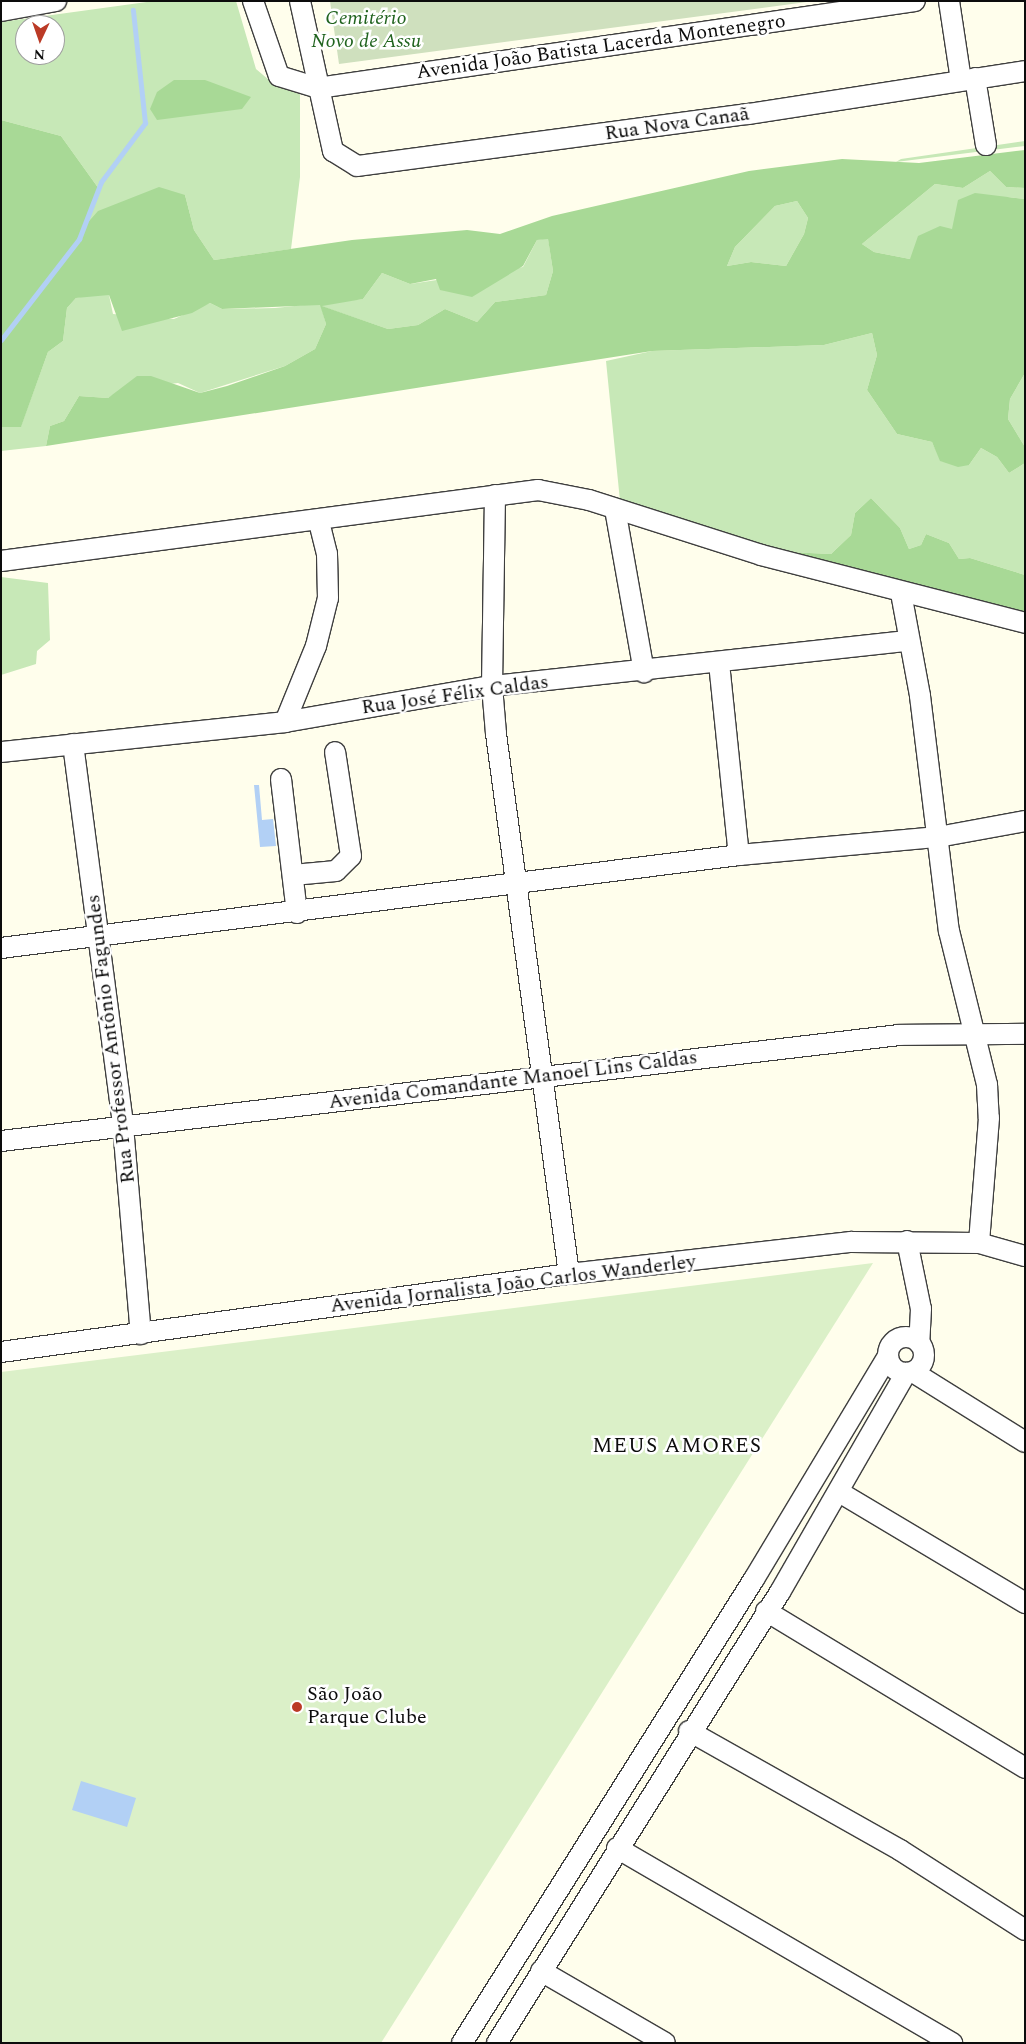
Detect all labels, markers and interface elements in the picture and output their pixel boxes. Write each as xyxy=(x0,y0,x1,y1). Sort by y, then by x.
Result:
park label: Cemitério Novo de Assu xyxy=(311,7,421,54)
street label: Avenida João Batista Lacerda Montenegro xyxy=(415,9,787,85)
north arrow xyxy=(15,15,65,65)
text: N xyxy=(33,44,46,65)
street label: Rua Nova Canaã xyxy=(603,102,751,146)
street label: Rua José Félix Caldas xyxy=(360,670,550,720)
street label: Rua Professor Antônio Fagundes xyxy=(81,893,141,1185)
street label: Avenida Comandante Manoel Lins Caldas xyxy=(327,1045,699,1115)
street label: Avenida Jornalista João Carlos Wanderley xyxy=(329,1250,697,1318)
district label: MEUS AMORES xyxy=(591,1433,763,1459)
place label: São João Parque Clube xyxy=(307,1683,427,1730)
marker: São João Parque Clube xyxy=(291,1701,303,1713)

